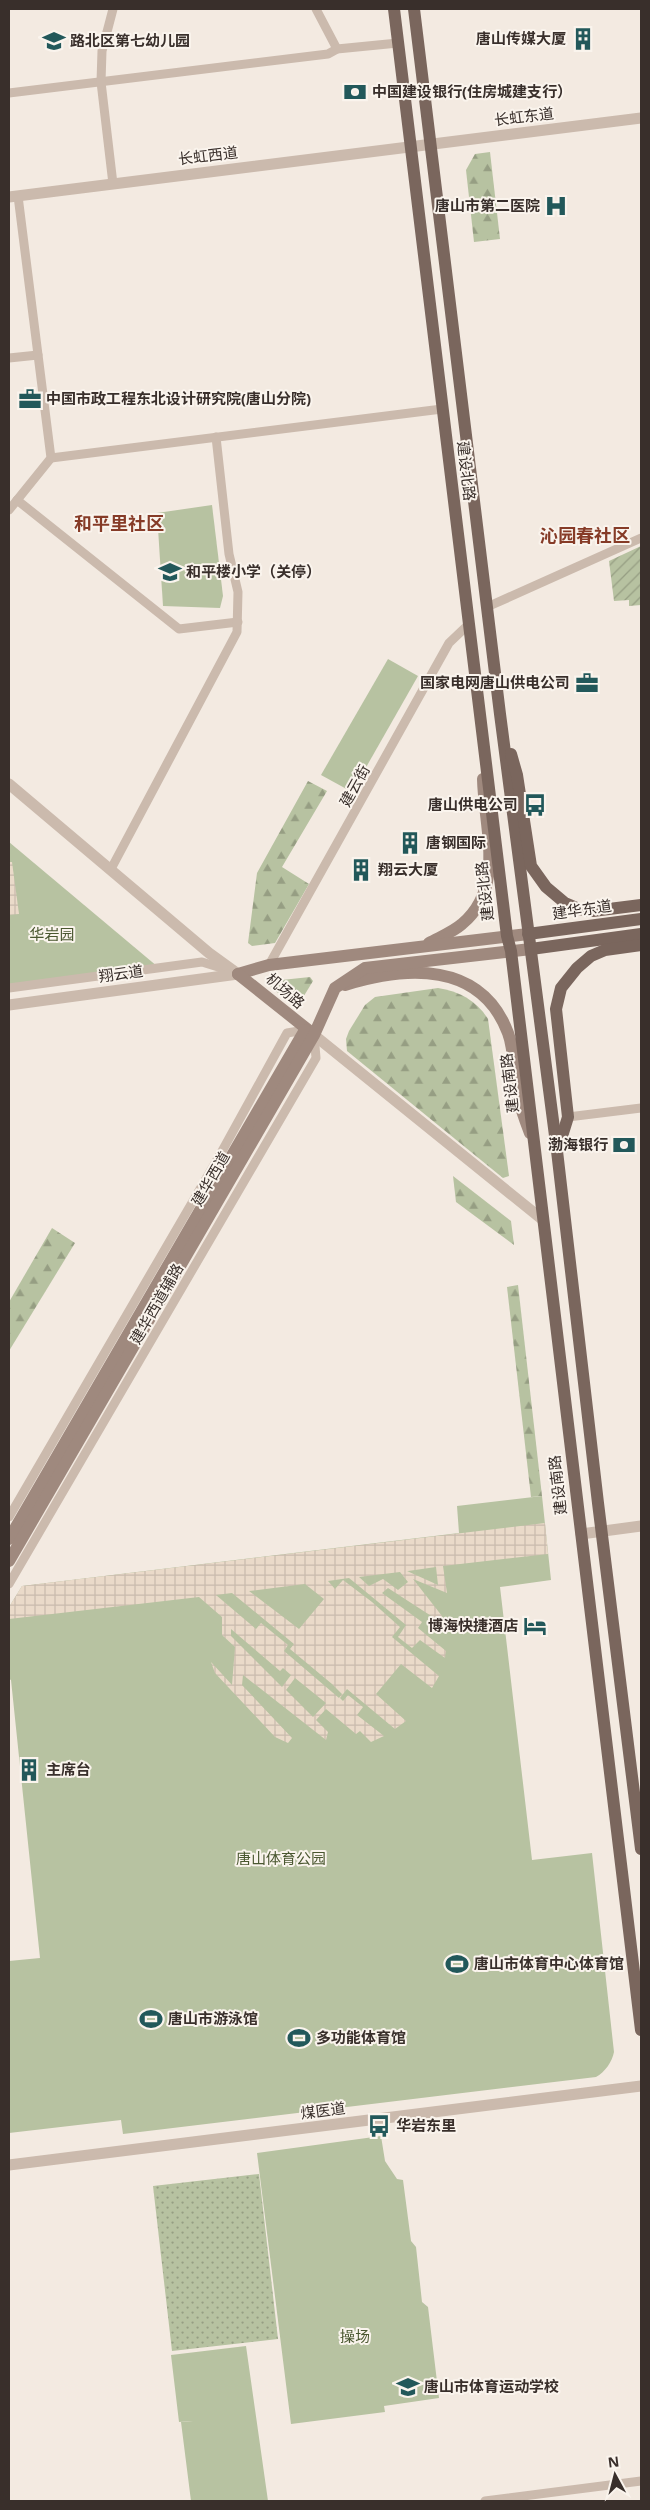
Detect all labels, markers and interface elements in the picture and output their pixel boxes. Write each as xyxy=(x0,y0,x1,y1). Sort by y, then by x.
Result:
building icon: 唐山传媒大厦 xyxy=(570,26,596,52)
school or university icon: 路北区第七幼儿园 xyxy=(41,28,67,54)
place label: 唐山传媒大厦 xyxy=(476,28,566,48)
place label: 路北区第七幼儿园 xyxy=(70,30,190,50)
bank icon: 中国建设银行(住房城建支行） xyxy=(342,79,368,105)
place label: 中国建设银行(住房城建支行） xyxy=(372,81,572,101)
street label: 长虹东道 xyxy=(493,102,555,130)
street label: 长虹西道 xyxy=(177,141,239,169)
hospital icon: 唐山市第二医院 xyxy=(543,193,569,219)
place label: 唐山市第二医院 xyxy=(435,195,540,215)
office icon: 中国市政工程东北设计研究院(唐山分院) xyxy=(17,386,43,412)
place label: 中国市政工程东北设计研究院(唐山分院) xyxy=(46,388,311,408)
street label: 建设北路 xyxy=(453,440,481,502)
district label: 和平里社区 xyxy=(74,511,164,535)
district label: 沁园春社区 xyxy=(540,523,630,547)
school or university icon: 和平楼小学（关停） xyxy=(157,559,183,585)
place label: 和平楼小学（关停） xyxy=(186,561,321,581)
office icon: 国家电网唐山供电公司 xyxy=(574,670,600,696)
place label: 国家电网唐山供电公司 xyxy=(420,672,570,692)
street label: 建云街 xyxy=(334,761,374,810)
bus stop icon: 唐山供电公司 xyxy=(522,792,548,818)
place label: 唐山供电公司 xyxy=(428,794,518,814)
building icon: 唐钢国际 xyxy=(397,830,423,856)
place label: 唐钢国际 xyxy=(426,832,486,852)
building icon: 翔云大厦 xyxy=(348,857,374,883)
place label: 翔云大厦 xyxy=(378,859,438,879)
street label: 建设北路 xyxy=(470,860,498,922)
street label: 建华东道 xyxy=(551,895,613,923)
park label: 华岩园 xyxy=(29,924,75,944)
street label: 翔云道 xyxy=(97,960,145,986)
street label: 机场路 xyxy=(262,968,309,1013)
street label: 建设南路 xyxy=(495,1052,523,1114)
bank icon: 渤海银行 xyxy=(611,1132,637,1158)
place label: 渤海银行 xyxy=(548,1134,608,1154)
street label: 建华西道 xyxy=(186,1148,234,1209)
street label: 建华西道辅路 xyxy=(125,1260,187,1347)
street label: 建设南路 xyxy=(543,1454,571,1516)
hotel icon: 博海快捷酒店 xyxy=(522,1613,548,1639)
place label: 博海快捷酒店 xyxy=(428,1615,518,1635)
building icon: 主席台 xyxy=(16,1757,42,1783)
place label: 主席台 xyxy=(46,1759,91,1779)
park label: 唐山体育公园 xyxy=(236,1848,326,1868)
sports icon: 唐山市体育中心体育馆 xyxy=(444,1951,470,1977)
place label: 唐山市体育中心体育馆 xyxy=(474,1953,624,1973)
sports icon: 唐山市游泳馆 xyxy=(138,2006,164,2032)
place label: 唐山市游泳馆 xyxy=(168,2008,258,2028)
sports icon: 多功能体育馆 xyxy=(286,2025,312,2051)
place label: 多功能体育馆 xyxy=(316,2027,406,2047)
street label: 煤医道 xyxy=(299,2097,346,2123)
bus stop icon: 华岩东里 xyxy=(366,2113,392,2139)
place label: 华岩东里 xyxy=(396,2115,456,2135)
park label: 操场 xyxy=(340,2326,370,2346)
school or university icon: 唐山市体育运动学校 xyxy=(395,2374,421,2400)
place label: 唐山市体育运动学校 xyxy=(424,2376,559,2396)
north arrow xyxy=(590,2450,640,2500)
text: N xyxy=(607,2451,620,2472)

